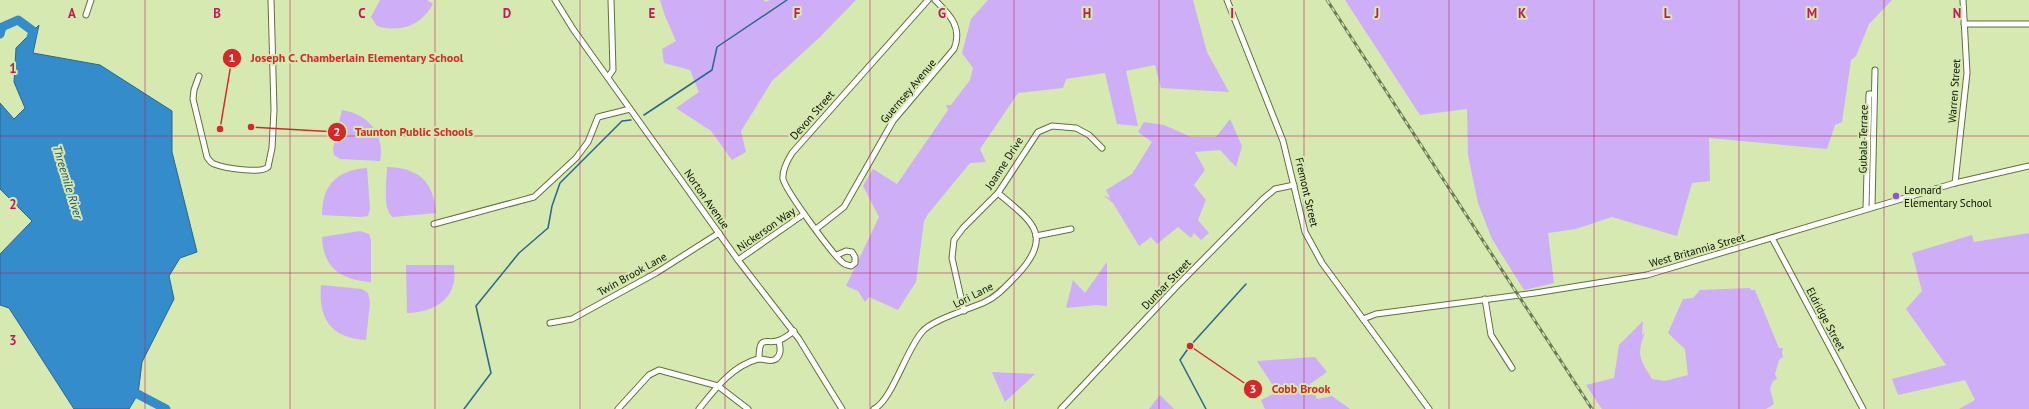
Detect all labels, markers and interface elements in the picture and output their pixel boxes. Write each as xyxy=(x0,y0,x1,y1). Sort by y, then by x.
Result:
text: A xyxy=(68,5,76,22)
text: B xyxy=(213,5,221,22)
text: C xyxy=(358,5,366,22)
text: D xyxy=(503,5,511,22)
text: E xyxy=(649,5,656,22)
text: F xyxy=(794,5,801,22)
text: G xyxy=(938,5,946,22)
text: H xyxy=(1083,5,1091,22)
text: I xyxy=(1230,5,1234,22)
text: J xyxy=(1374,5,1379,22)
text: K xyxy=(1518,5,1526,22)
text: L xyxy=(1664,5,1671,22)
text: M xyxy=(1807,5,1817,22)
text: N xyxy=(1953,5,1961,22)
callout: Joseph C. Chamberlain Elementary School xyxy=(222,46,472,70)
text: 1 xyxy=(229,50,235,65)
text: Joseph C. Chamberlain Elementary School xyxy=(250,50,464,65)
street label: Guernsey Avenue xyxy=(877,56,939,126)
street label: Warren Street xyxy=(1945,58,1963,124)
text: 1 xyxy=(9,60,17,77)
street label: Devon Street xyxy=(787,87,837,142)
street label: Gubala Terrace xyxy=(1855,104,1871,174)
callout: Taunton Public Schools xyxy=(327,120,481,144)
text: 2 xyxy=(334,124,340,139)
text: Taunton Public Schools xyxy=(355,124,473,139)
street label: Joanne Drive xyxy=(981,134,1026,193)
water label: Threemile River xyxy=(50,143,87,222)
street label: Fremont Street xyxy=(1292,156,1322,228)
street label: Norton Avenue xyxy=(681,166,733,232)
place label: Leonard Elementary School xyxy=(1904,183,1992,210)
marker: Leonard Elementary School xyxy=(1891,191,1901,201)
text: 2 xyxy=(9,196,17,213)
street label: Nickerson Way xyxy=(734,203,799,254)
street label: West Britannia Street xyxy=(1647,230,1747,270)
street label: Twin Brook Lane xyxy=(595,249,669,299)
street label: Dunbar Street xyxy=(1138,255,1194,312)
street label: Lori Lane xyxy=(951,279,996,311)
street label: Eldridge Street xyxy=(1803,285,1849,353)
text: 3 xyxy=(9,332,17,349)
callout: Cobb Brook xyxy=(1243,377,1338,401)
text: 3 xyxy=(1250,381,1256,396)
text: Cobb Brook xyxy=(1272,381,1330,396)

